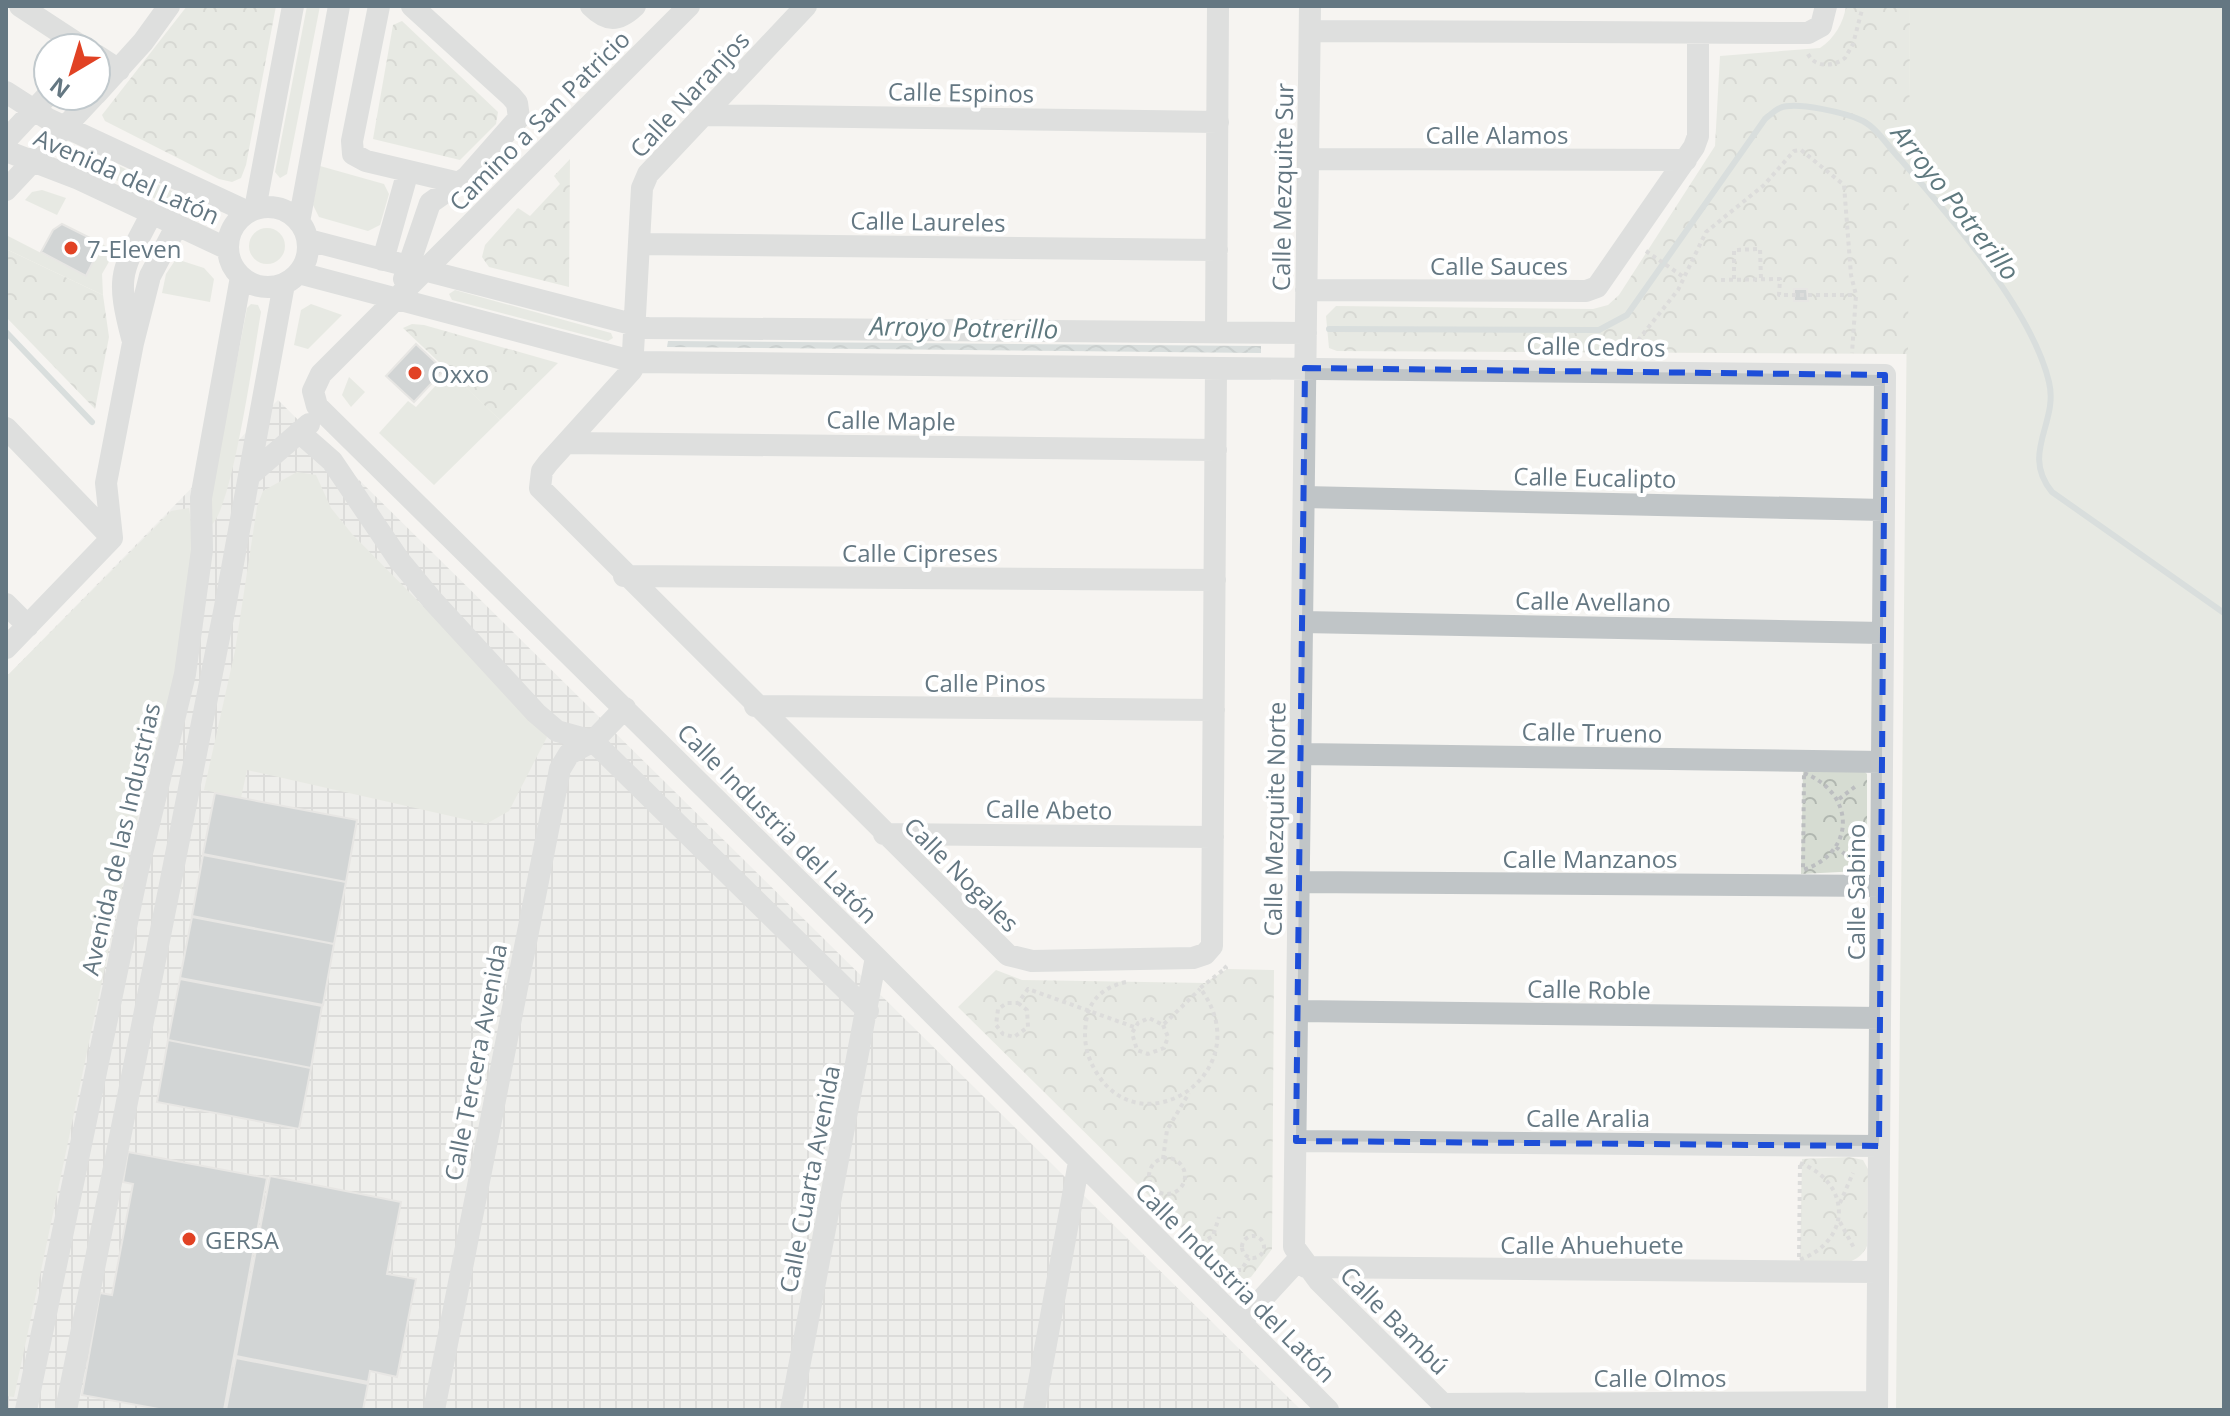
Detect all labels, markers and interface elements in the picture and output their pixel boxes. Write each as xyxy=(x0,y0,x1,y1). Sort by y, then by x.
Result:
street label: Camino a San Patricio xyxy=(441,22,637,218)
street label: Calle Naranjos xyxy=(622,24,756,164)
north arrow xyxy=(32,32,112,112)
text: N xyxy=(43,71,75,106)
street label: Calle Espinos xyxy=(888,74,1034,110)
street label: Calle Mezquite Sur xyxy=(1264,83,1300,291)
water label: Arroyo Potrerillo xyxy=(1882,115,2028,287)
street label: Calle Alamos xyxy=(1426,118,1568,151)
street label: Avenida del Latón xyxy=(29,120,225,232)
street label: Calle Laureles xyxy=(850,203,1006,239)
place label: 7-Eleven xyxy=(87,232,182,265)
marker: 7-Eleven xyxy=(62,239,80,257)
street label: Calle Sauces xyxy=(1430,249,1568,282)
water label: Arroyo Potrerillo xyxy=(867,307,1059,347)
street label: Calle Cedros xyxy=(1526,328,1666,364)
place label: Oxxo xyxy=(431,357,489,390)
marker: Oxxo xyxy=(406,364,424,382)
street label: Calle Maple xyxy=(826,402,956,438)
street label: Calle Eucalipto xyxy=(1513,459,1677,495)
street label: Calle Cipreses xyxy=(842,536,998,569)
street label: Calle Avellano xyxy=(1515,583,1671,619)
street label: Calle Pinos xyxy=(924,666,1046,699)
street label: Avenida de las Industrias xyxy=(73,700,167,978)
street label: Calle Mezquite Norte xyxy=(1255,701,1293,937)
street label: Calle Trueno xyxy=(1521,714,1663,750)
street label: Calle Industria del Latón xyxy=(671,716,885,930)
street label: Calle Abeto xyxy=(985,791,1113,827)
street label: Calle Nogales xyxy=(897,809,1027,939)
street label: Calle Sabino xyxy=(1839,824,1872,960)
street label: Calle Manzanos xyxy=(1502,842,1678,875)
street label: Calle Tercera Avenida xyxy=(436,941,514,1183)
street label: Calle Roble xyxy=(1527,971,1651,1007)
street label: Calle Cuarta Avenida xyxy=(771,1063,847,1295)
street label: Calle Aralia xyxy=(1526,1101,1650,1134)
street label: Calle Industria del Latón xyxy=(1129,1175,1343,1389)
place label: GERSA xyxy=(205,1223,280,1256)
street label: Calle Ahuehuete xyxy=(1500,1228,1684,1261)
marker: GERSA xyxy=(180,1230,198,1248)
street label: Calle Bambú xyxy=(1334,1259,1456,1381)
street label: Calle Olmos xyxy=(1593,1361,1727,1394)

